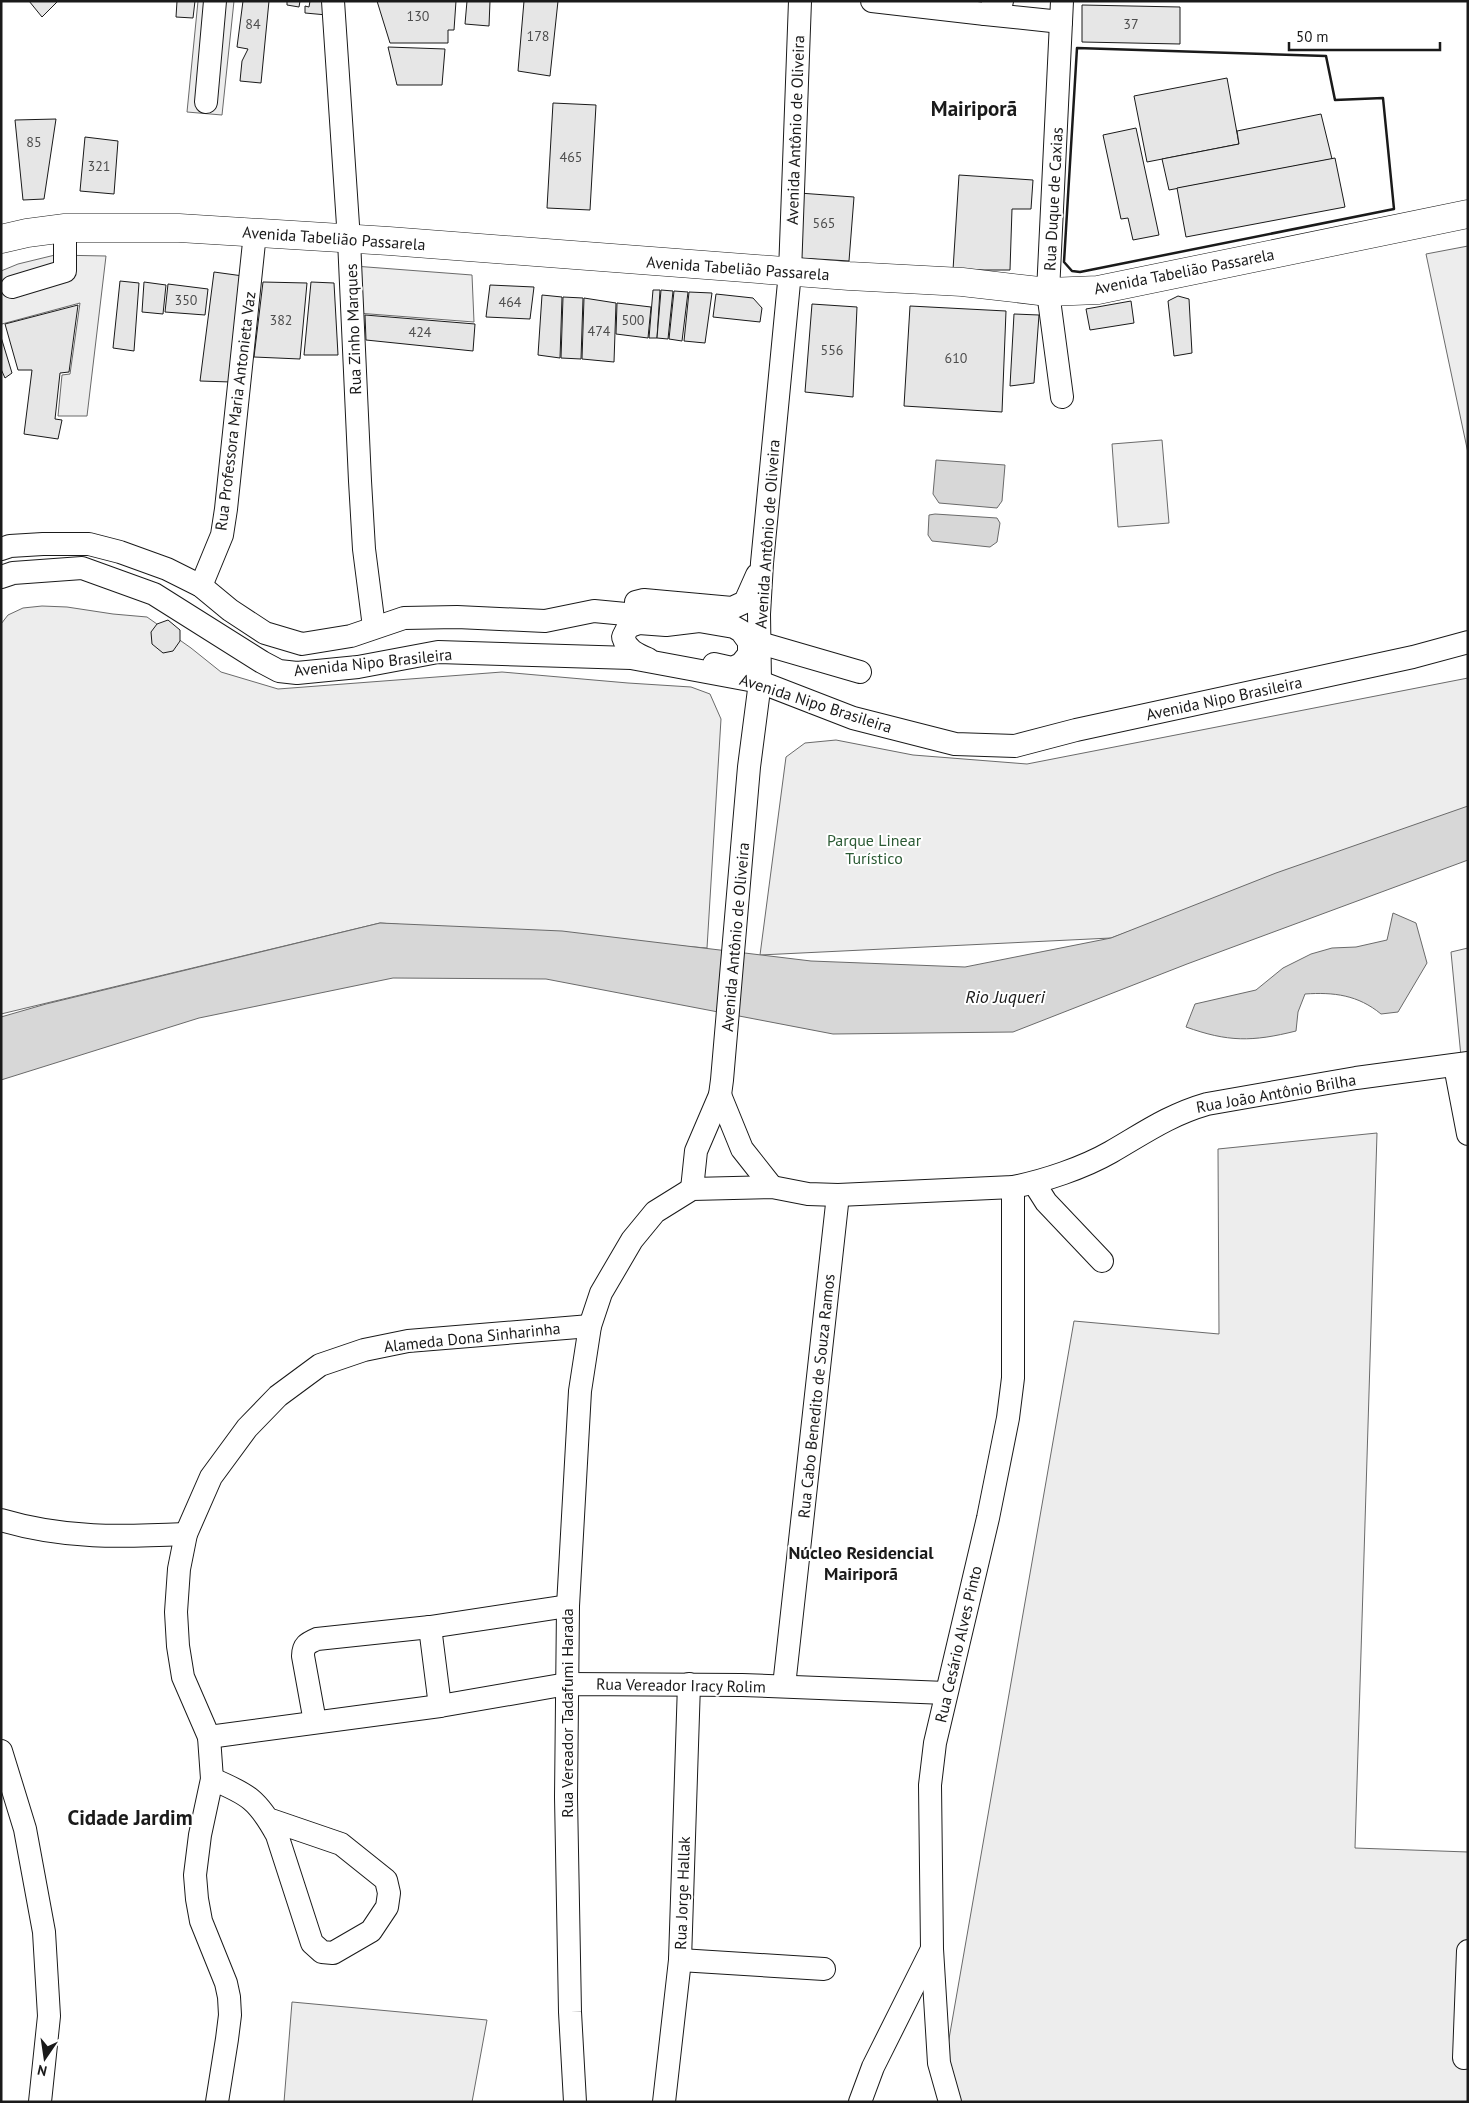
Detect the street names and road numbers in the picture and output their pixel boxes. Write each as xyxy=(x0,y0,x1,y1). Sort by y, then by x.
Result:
street label: Avenida Antônio de Oliveira xyxy=(782,35,808,225)
street label: Rua Duque de Caxias xyxy=(1039,126,1067,271)
street label: Avenida Tabelião Passarela xyxy=(242,222,426,254)
street label: Avenida Tabelião Passarela xyxy=(1092,244,1276,298)
street label: Avenida Tabelião Passarela xyxy=(646,252,830,284)
street label: Rua Zinho Marques xyxy=(341,263,365,395)
street label: Rua Professora Maria Antonieta Vaz xyxy=(210,290,260,532)
street label: Avenida Antônio de Oliveira xyxy=(750,439,784,629)
street label: Avenida Nipo Brasileira xyxy=(293,644,453,680)
street label: Avenida Nipo Brasileira xyxy=(737,669,895,737)
street label: Avenida Nipo Brasileira xyxy=(1144,672,1304,724)
street label: Avenida Antônio de Oliveira xyxy=(717,842,753,1032)
street label: Rua João Antônio Brilha xyxy=(1195,1069,1357,1117)
street label: Rua Cabo Benedito de Souza Ramos xyxy=(793,1273,839,1519)
street label: Alameda Dona Sinharinha xyxy=(383,1318,561,1356)
street label: Rua Cesário Alves Pinto xyxy=(930,1564,986,1724)
street label: Rua Vereador Tadafumi Harada xyxy=(557,1608,577,1818)
street label: Rua Vereador Iracy Rolim xyxy=(596,1674,766,1696)
street label: Rua Jorge Hallak xyxy=(670,1836,694,1950)

